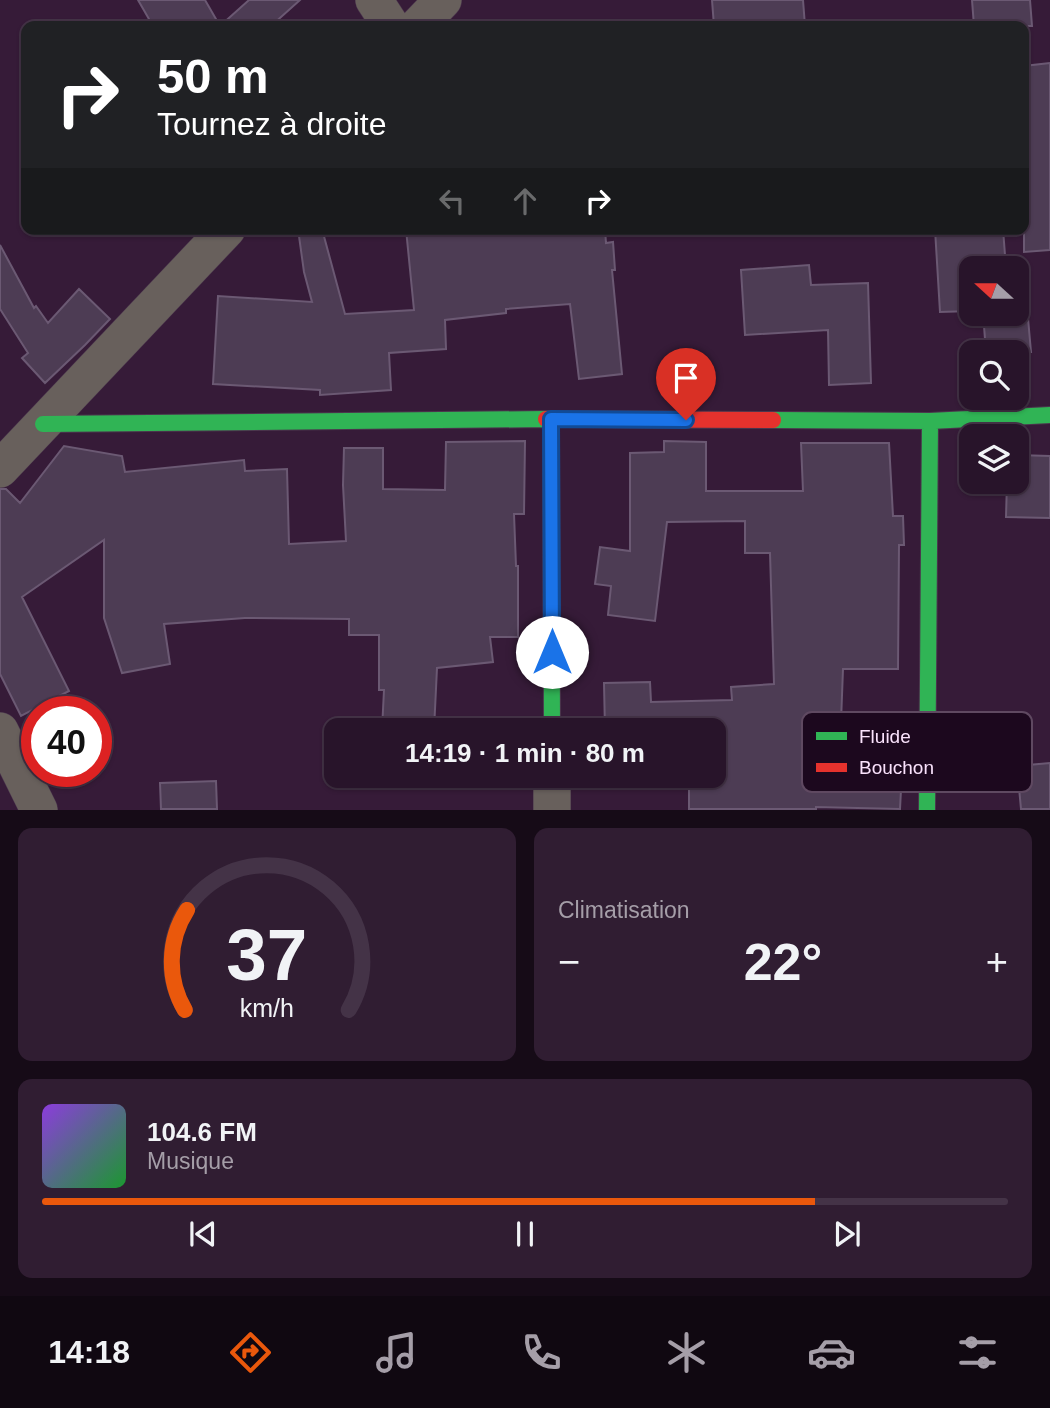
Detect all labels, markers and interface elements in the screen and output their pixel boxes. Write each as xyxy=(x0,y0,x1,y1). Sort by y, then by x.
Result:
icon: right xyxy=(42,49,133,140)
text: 50 m xyxy=(157,49,269,103)
text: Tournez à droite xyxy=(157,106,386,142)
icon: left xyxy=(433,182,471,220)
icon: ahead xyxy=(506,182,544,220)
icon: right xyxy=(579,182,617,220)
north arrow xyxy=(959,256,1029,326)
map controls xyxy=(959,256,1029,494)
button: search xyxy=(959,340,1029,410)
pin xyxy=(656,348,716,420)
icon: arrive xyxy=(667,359,705,397)
button: layers xyxy=(959,424,1029,494)
position arrow xyxy=(515,615,589,689)
speed limit sign: 40 xyxy=(21,696,112,787)
legend xyxy=(802,712,1032,792)
text: Fluide xyxy=(859,726,911,747)
text: 14:19 · 1 min · 80 m xyxy=(405,738,645,768)
text: Bouchon xyxy=(859,757,934,778)
text: Climatisation xyxy=(558,897,690,923)
text: 37 xyxy=(227,915,307,996)
text: 22° xyxy=(744,933,822,991)
text: − xyxy=(558,941,580,983)
text: + xyxy=(986,941,1008,983)
text: km/h xyxy=(240,994,294,1022)
text: 104.6 FM xyxy=(147,1117,257,1147)
text: Musique xyxy=(147,1148,234,1174)
icon: previous xyxy=(184,1215,222,1253)
icon: pause xyxy=(506,1215,544,1253)
icon: next xyxy=(828,1215,866,1253)
icon: directions xyxy=(226,1328,275,1377)
icon: music xyxy=(372,1328,421,1377)
icon: phone xyxy=(517,1328,566,1377)
icon: climate xyxy=(662,1328,711,1377)
icon: car xyxy=(807,1328,856,1377)
icon: filters xyxy=(953,1328,1002,1377)
text: 14:18 xyxy=(48,1334,130,1370)

